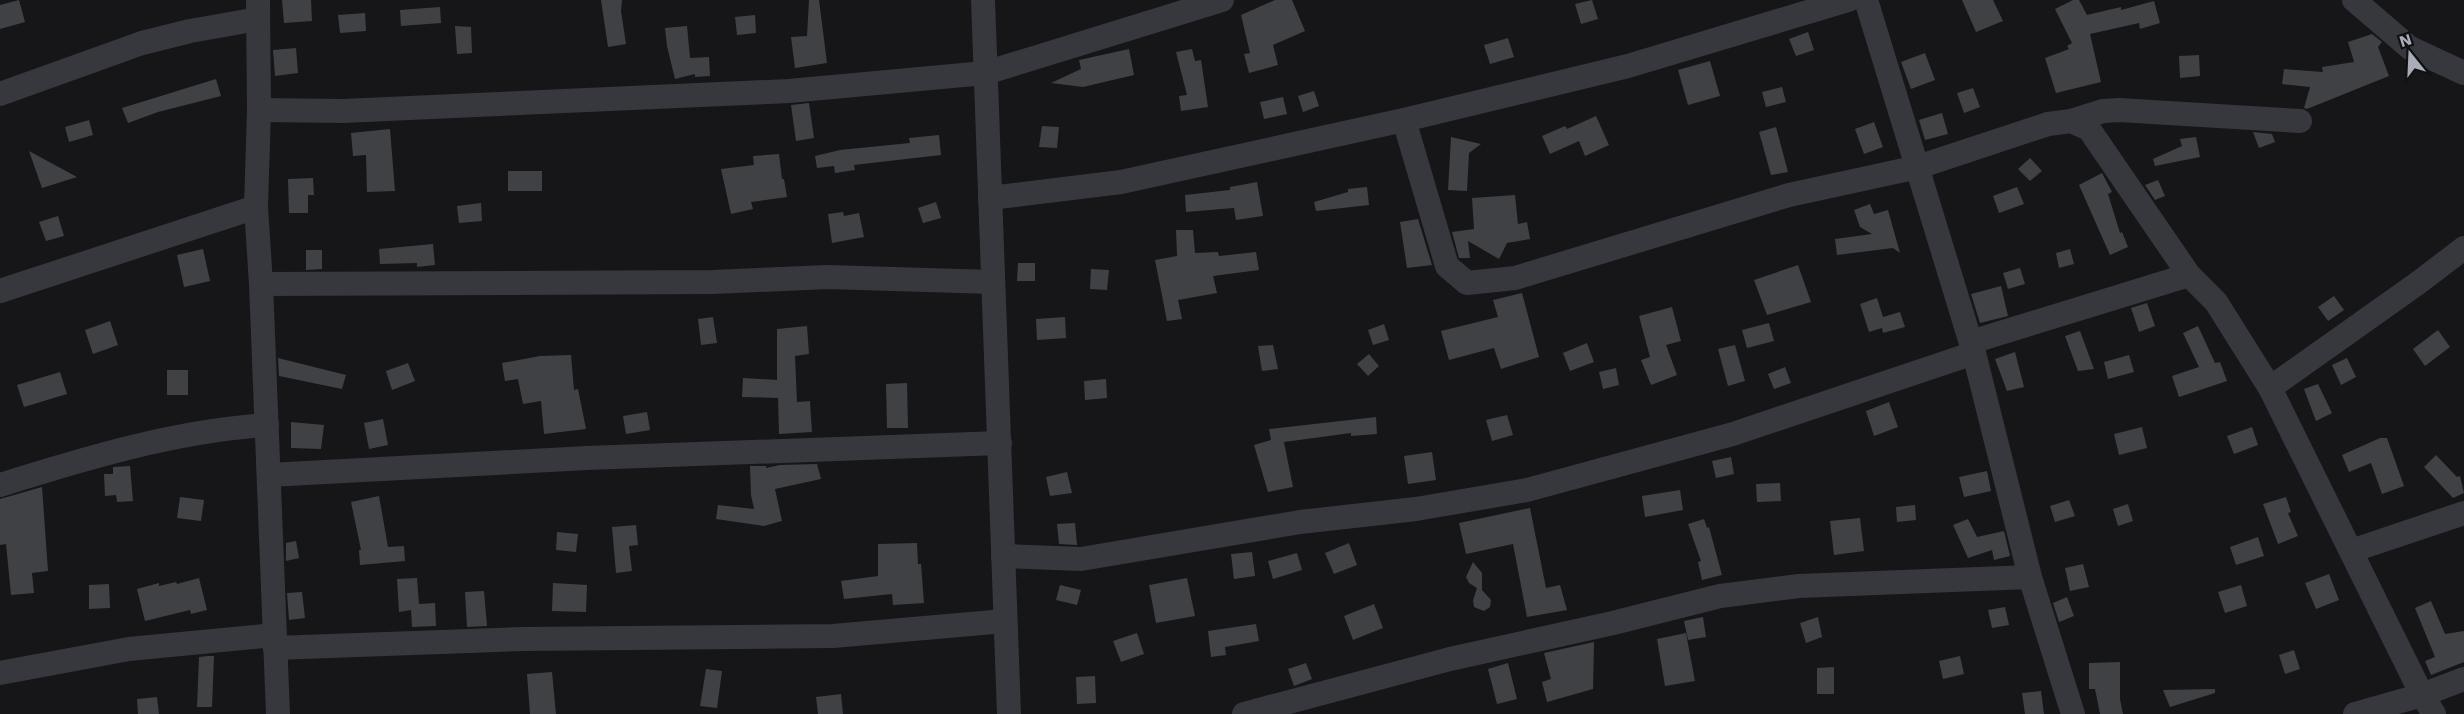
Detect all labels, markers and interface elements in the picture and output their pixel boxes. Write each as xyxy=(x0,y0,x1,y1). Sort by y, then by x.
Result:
north arrow xyxy=(2380,24,2440,84)
text: N xyxy=(2397,29,2414,51)

